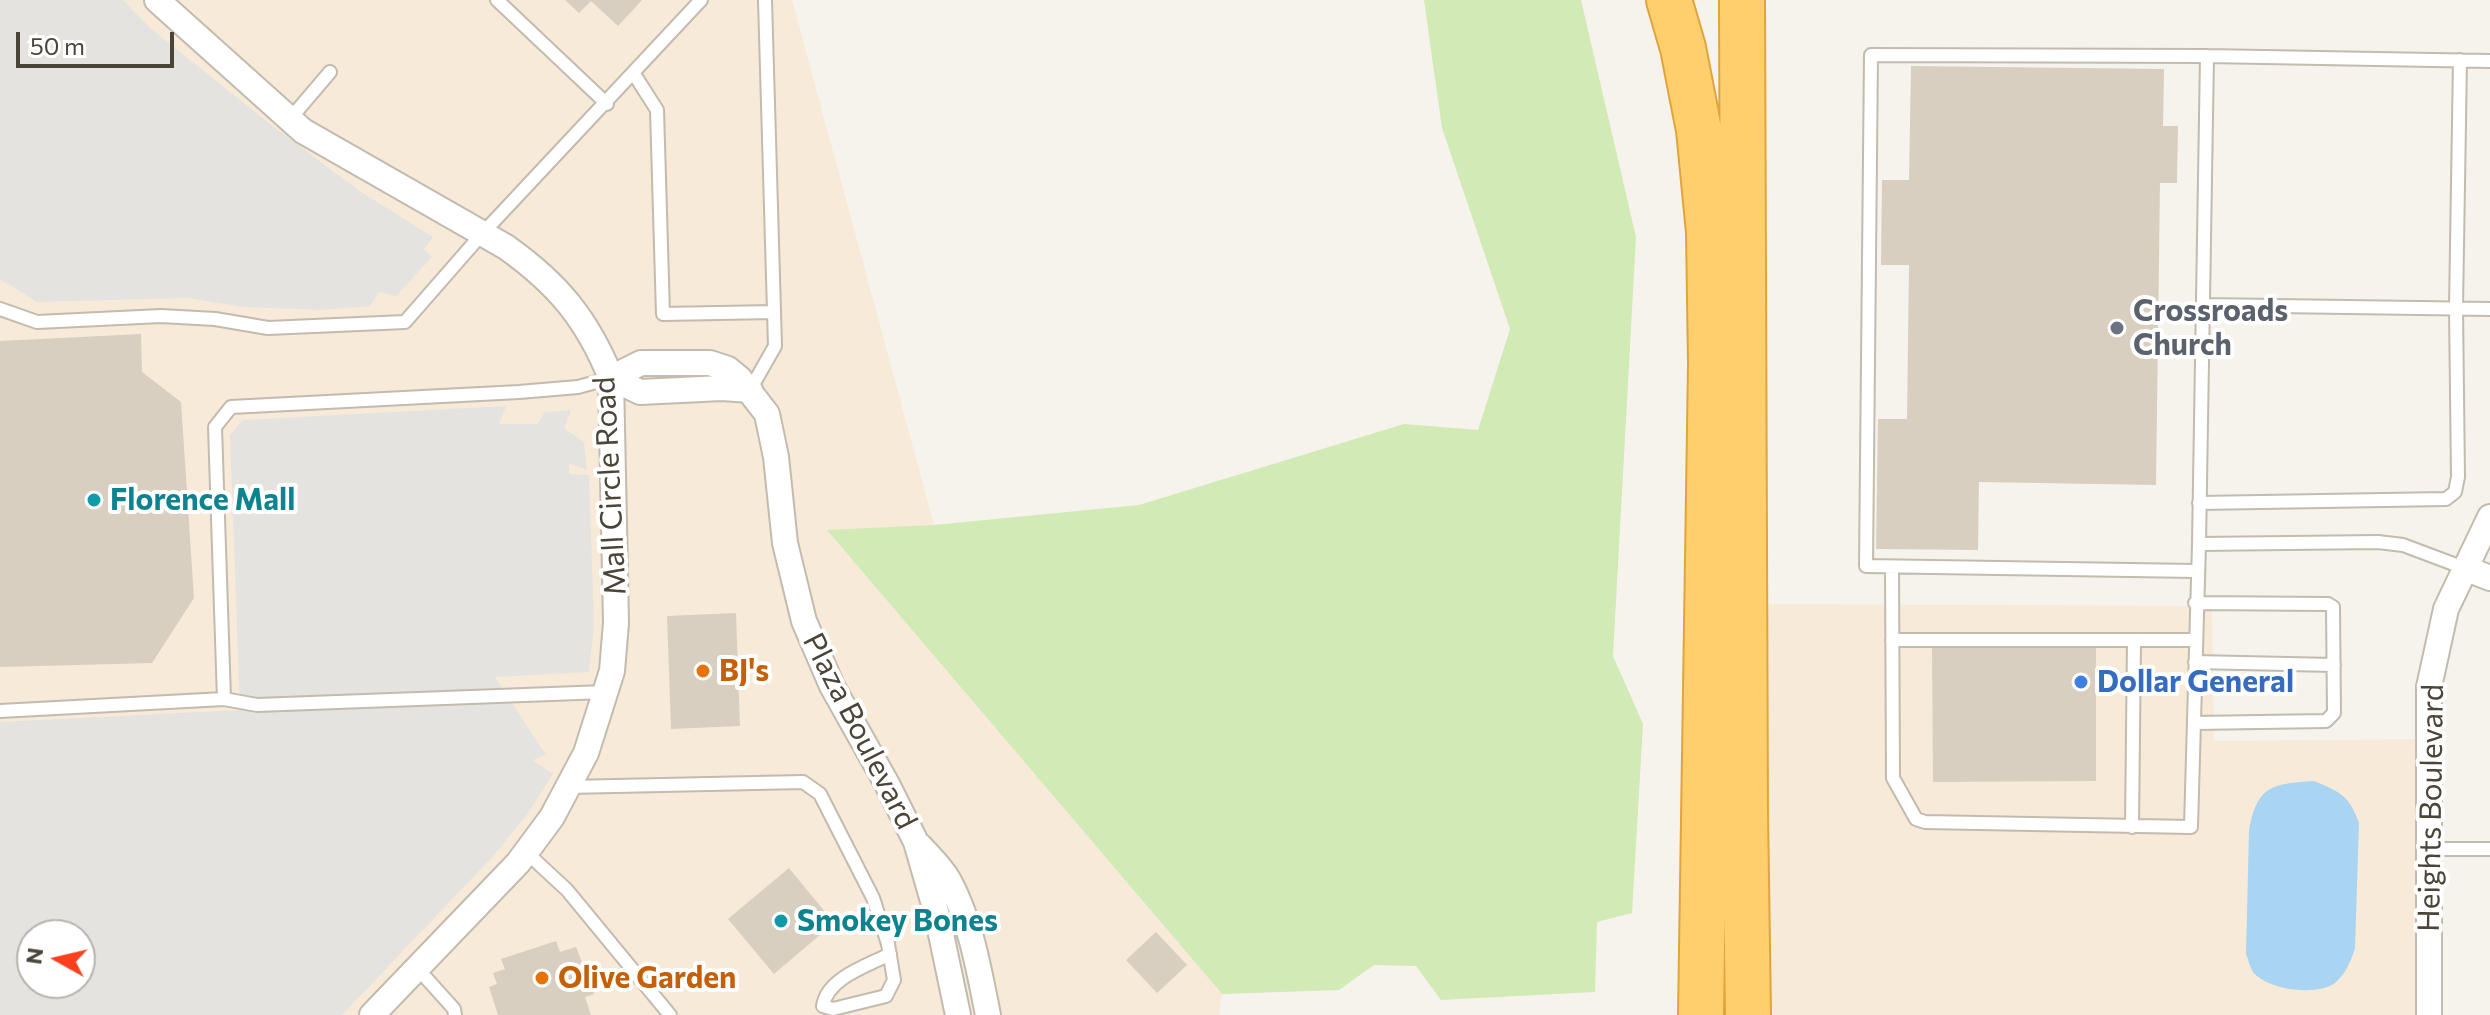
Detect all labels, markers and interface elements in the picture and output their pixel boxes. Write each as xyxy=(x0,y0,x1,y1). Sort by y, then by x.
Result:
scale bar xyxy=(20,16,178,66)
text: 50 m xyxy=(30,31,85,60)
place label: Crossroads Church xyxy=(2133,293,2288,364)
marker: Crossroads Church xyxy=(2108,319,2126,337)
street label: Mall Circle Road xyxy=(586,376,634,596)
place label: Florence Mall xyxy=(110,482,295,518)
marker: Florence Mall xyxy=(85,491,103,509)
street label: Plaza Boulevard xyxy=(795,627,925,835)
place label: BJ's xyxy=(719,653,769,689)
marker: BJ's xyxy=(694,662,712,680)
place label: Dollar General xyxy=(2097,664,2294,700)
marker: Dollar General xyxy=(2072,673,2090,691)
street label: Heights Boulevard xyxy=(2411,684,2451,932)
place label: Smokey Bones xyxy=(797,903,998,939)
marker: Smokey Bones xyxy=(772,912,790,930)
north arrow xyxy=(16,919,96,999)
text: N xyxy=(19,946,48,966)
place label: Olive Garden xyxy=(558,960,736,996)
marker: Olive Garden xyxy=(533,969,551,987)

